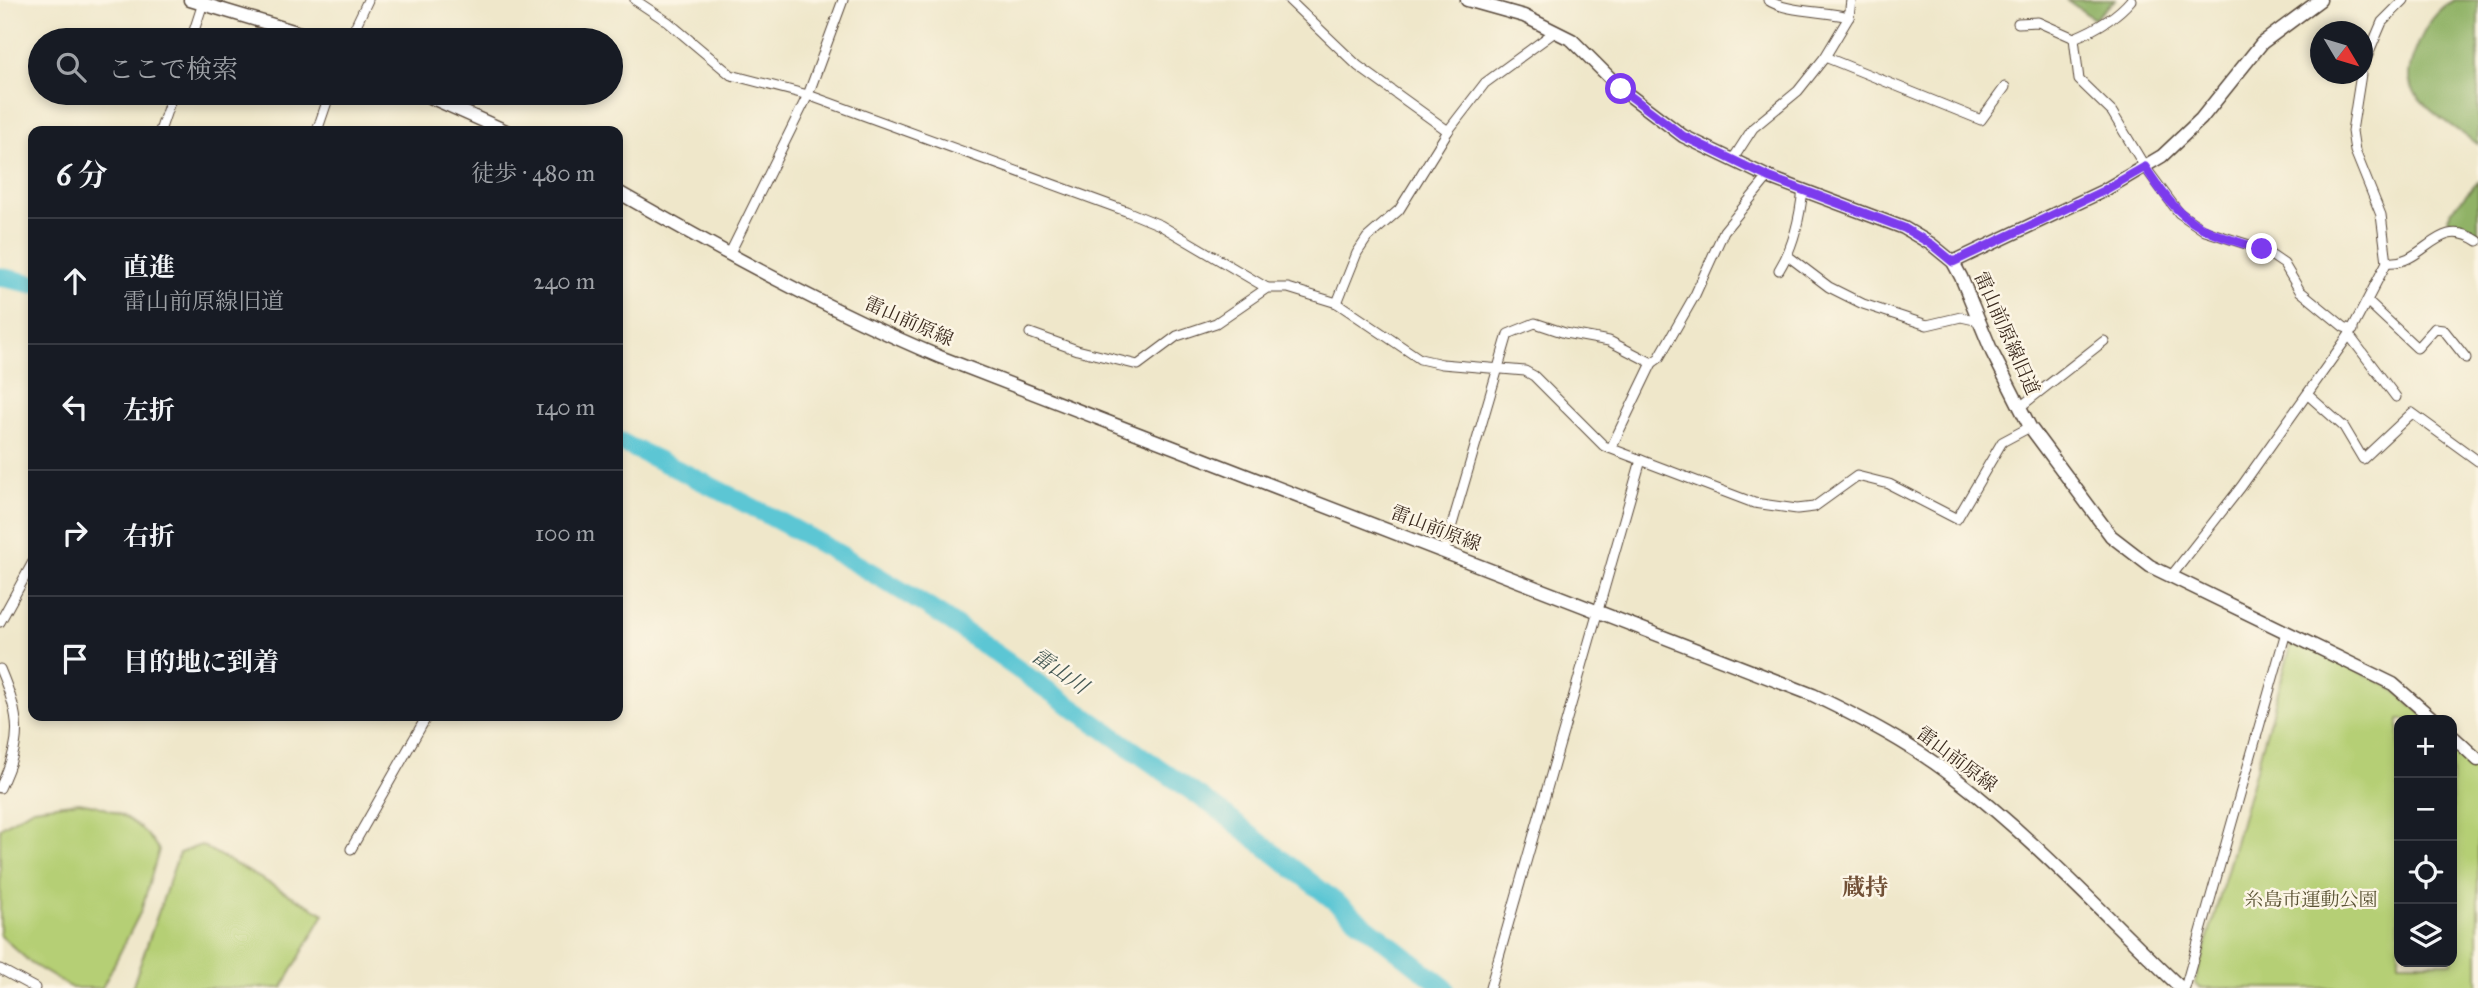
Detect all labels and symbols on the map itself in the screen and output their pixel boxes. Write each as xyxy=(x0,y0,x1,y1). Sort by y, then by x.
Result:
north arrow xyxy=(2310,21,2373,84)
route start xyxy=(1605,73,1636,104)
route end xyxy=(2246,233,2277,264)
street label: 雷山前原線旧道 xyxy=(1969,268,2045,398)
street label: 雷山前原線 xyxy=(861,291,957,351)
street label: 雷山前原線 xyxy=(1388,500,1484,556)
water label: 雷山川 xyxy=(1027,642,1095,701)
street label: 雷山前原線 xyxy=(1912,721,2002,797)
district label: 蔵持 xyxy=(1842,873,1888,901)
park label: 糸島市運動公園 xyxy=(2244,888,2378,911)

